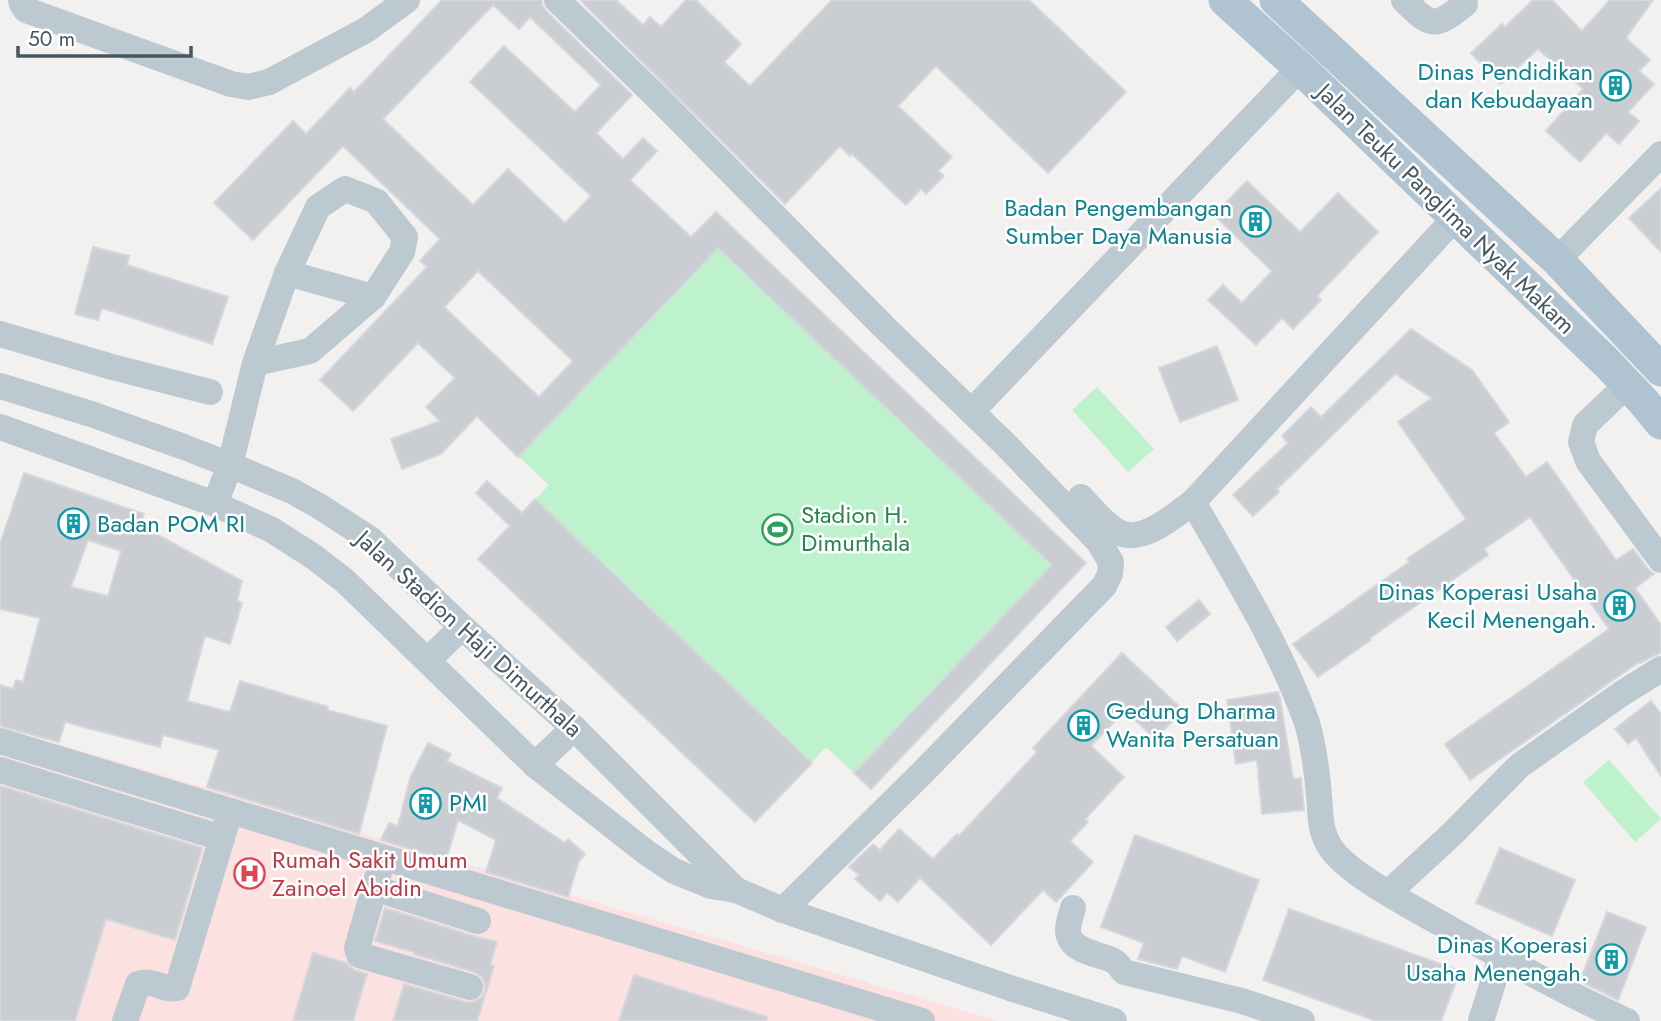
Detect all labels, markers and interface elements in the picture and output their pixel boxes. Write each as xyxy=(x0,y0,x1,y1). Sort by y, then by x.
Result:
scale bar xyxy=(18,14,191,58)
text: 50 m xyxy=(28,24,75,54)
place label: Dinas Pendidikan dan Kebudayaan xyxy=(1417,54,1593,117)
building icon: Dinas Pendidikan dan Kebudayaan xyxy=(1599,69,1633,103)
street label: Jalan Teuku Panglima Nyak Makam xyxy=(1307,73,1584,342)
place label: Badan Pengembangan Sumber Daya Manusia xyxy=(1004,190,1232,253)
building icon: Badan Pengembangan Sumber Daya Manusia xyxy=(1238,205,1272,239)
place label: Stadion H. Dimurthala xyxy=(801,497,910,560)
place label: Badan POM RI xyxy=(97,506,245,541)
building icon: Badan POM RI xyxy=(57,507,91,541)
sports icon: Stadion H. Dimurthala xyxy=(761,512,795,546)
street label: Jalan Stadion Haji Dimurthala xyxy=(346,520,591,745)
place label: Dinas Koperasi Usaha Kecil Menengah. xyxy=(1378,574,1597,637)
building icon: Dinas Koperasi Usaha Kecil Menengah. xyxy=(1603,589,1637,623)
place label: Gedung Dharma Wanita Persatuan xyxy=(1106,693,1279,756)
building icon: Gedung Dharma Wanita Persatuan xyxy=(1066,708,1100,742)
place label: PMI xyxy=(449,785,487,820)
building icon: PMI xyxy=(409,786,443,820)
place label: Rumah Sakit Umum Zainoel Abidin xyxy=(272,842,468,905)
hospital icon: Rumah Sakit Umum Zainoel Abidin xyxy=(232,857,266,891)
place label: Dinas Koperasi Usaha Menengah. xyxy=(1406,927,1588,990)
building icon: Dinas Koperasi Usaha Menengah. xyxy=(1594,942,1628,976)

